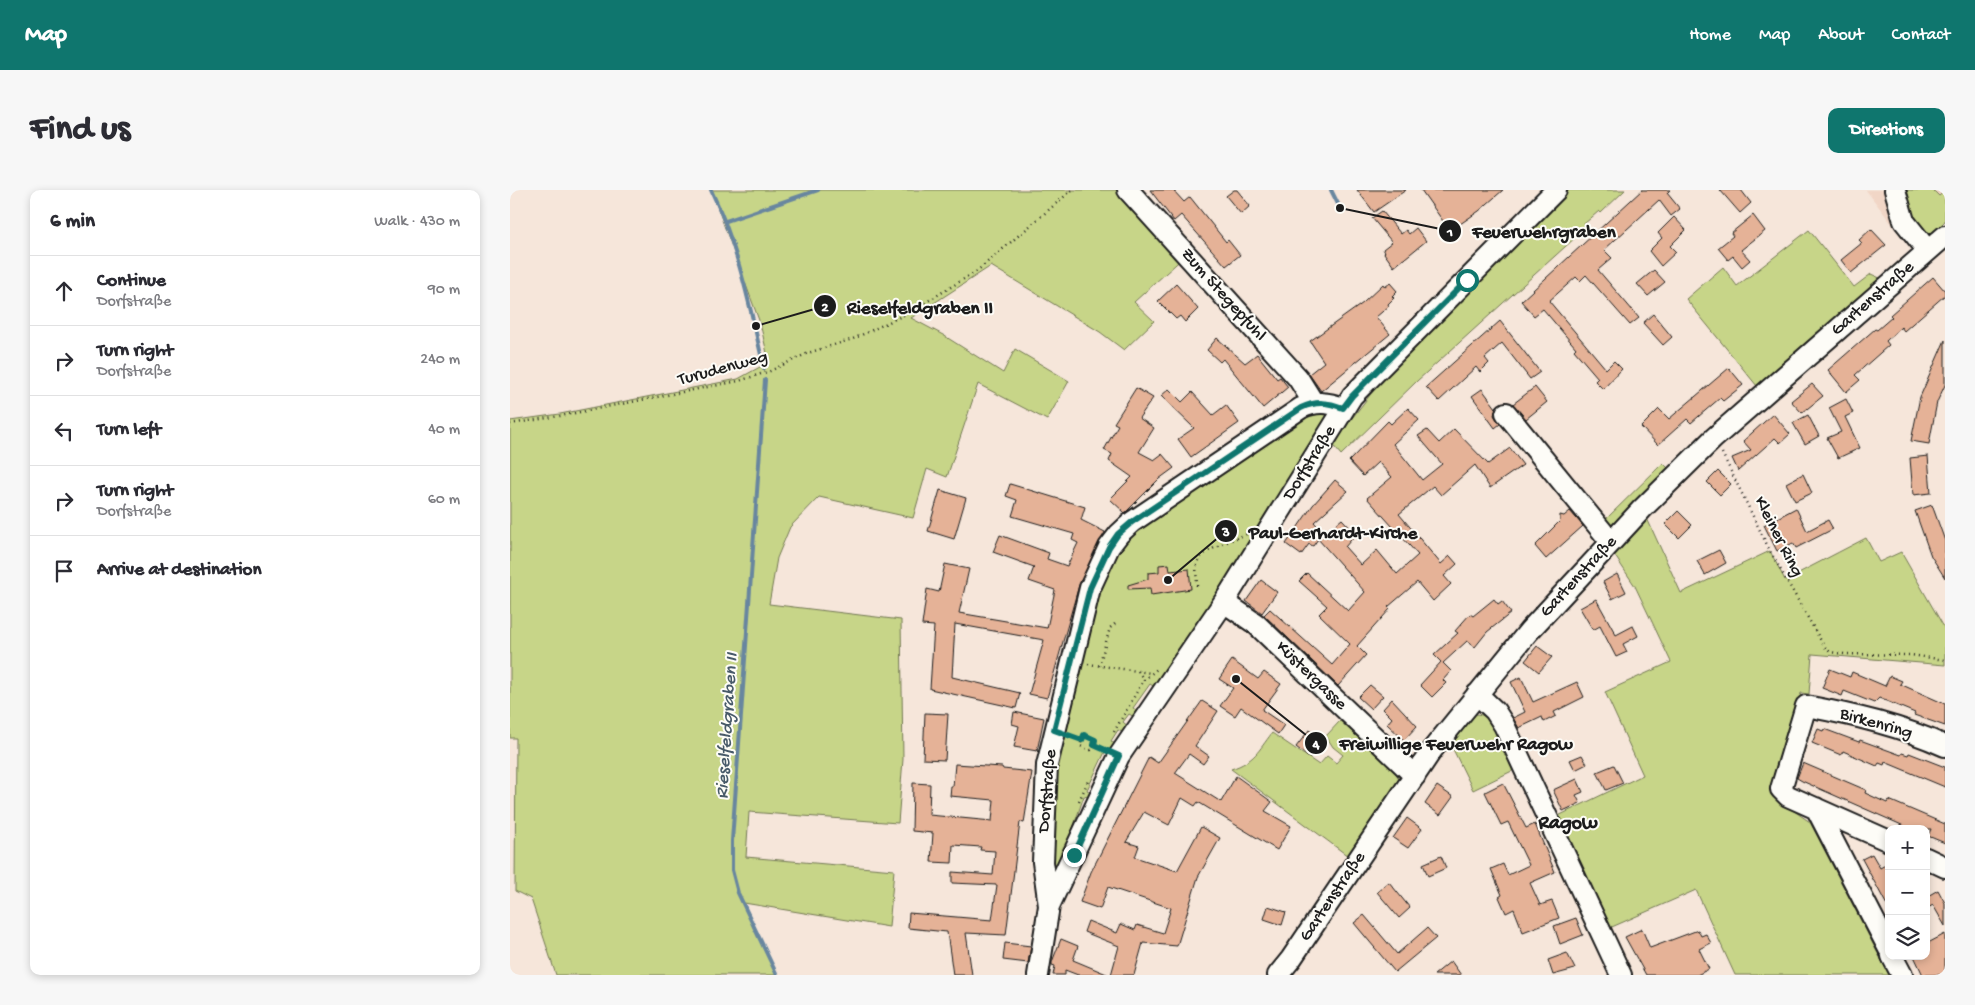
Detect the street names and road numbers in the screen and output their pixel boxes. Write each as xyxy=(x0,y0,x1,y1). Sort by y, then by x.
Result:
street label: Zum Stegepfuhl xyxy=(1176,244,1270,346)
street label: Gartenstraße xyxy=(1827,257,1919,341)
street label: Turudenweg xyxy=(675,347,770,391)
street label: Dorfstraße xyxy=(1278,421,1341,505)
street label: Kleiner Ring xyxy=(1749,493,1807,581)
street label: Gartenstraße xyxy=(1536,531,1622,622)
street label: Küstergasse xyxy=(1271,637,1351,716)
street label: Birkenring xyxy=(1836,703,1915,744)
street label: Dorfstraße xyxy=(1034,748,1062,835)
street label: Gartenstraße xyxy=(1295,848,1371,946)

